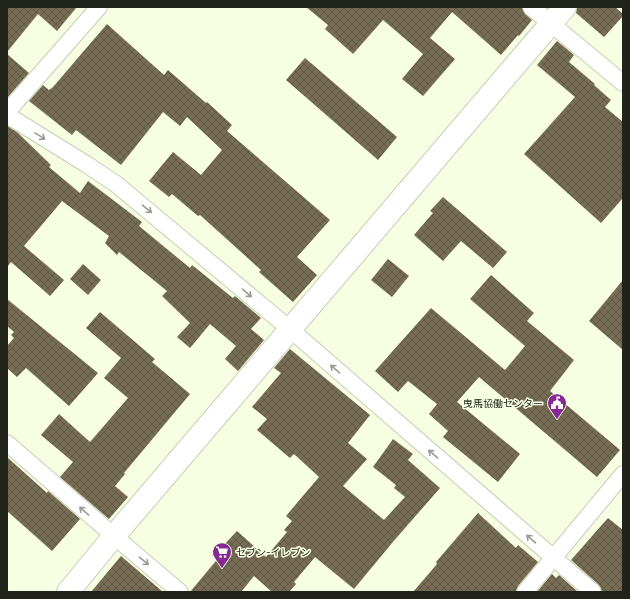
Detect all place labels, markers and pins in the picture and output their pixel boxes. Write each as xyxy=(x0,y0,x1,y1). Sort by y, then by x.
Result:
public building icon: 曳馬協働センター xyxy=(546,392,568,420)
place label: 曳馬協働センター xyxy=(463,397,543,409)
supermarket icon: セブン-イレブン xyxy=(211,541,233,569)
place label: セブン-イレブン xyxy=(236,546,311,558)

